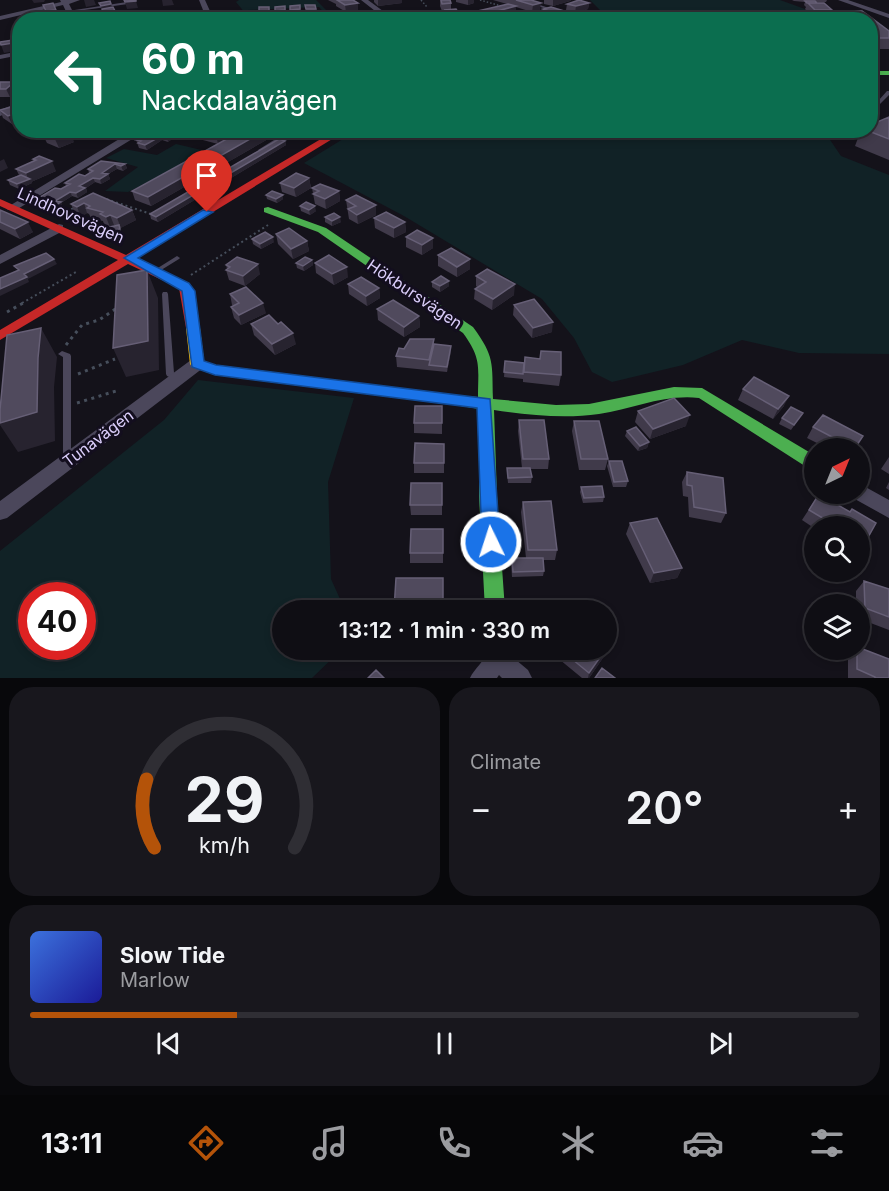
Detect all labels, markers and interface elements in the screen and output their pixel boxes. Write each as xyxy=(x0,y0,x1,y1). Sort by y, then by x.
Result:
text: 60 m xyxy=(141,33,245,84)
icon: left xyxy=(42,36,120,114)
text: Nackdalavägen xyxy=(141,84,338,117)
pin xyxy=(181,150,232,212)
icon: arrive xyxy=(190,159,223,192)
street label: Lindhovsvägen xyxy=(14,183,128,247)
street label: Hökbursvägen xyxy=(364,255,466,333)
street label: Tunavägen xyxy=(59,405,137,471)
north arrow xyxy=(804,438,870,504)
map controls xyxy=(804,438,870,660)
position arrow xyxy=(459,510,523,574)
button: search xyxy=(804,516,870,582)
speed limit sign: 40 xyxy=(18,582,96,660)
button: layers xyxy=(804,594,870,660)
text: 13:12 · 1 min · 330 m xyxy=(339,617,550,643)
text: Climate xyxy=(470,750,541,774)
text: 29 xyxy=(185,762,264,837)
text: 20° xyxy=(625,780,704,835)
text: − xyxy=(470,788,492,828)
text: + xyxy=(837,788,859,828)
text: km/h xyxy=(199,833,250,859)
text: Slow Tide xyxy=(120,942,225,968)
text: Marlow xyxy=(120,968,190,992)
icon: previous xyxy=(152,1027,185,1060)
icon: pause xyxy=(428,1027,461,1060)
icon: next xyxy=(704,1027,737,1060)
icon: directions xyxy=(185,1122,227,1164)
icon: music xyxy=(309,1122,351,1164)
icon: phone xyxy=(433,1122,475,1164)
icon: climate xyxy=(557,1122,599,1164)
icon: car xyxy=(682,1122,724,1164)
icon: filters xyxy=(806,1122,848,1164)
text: 13:11 xyxy=(41,1127,102,1160)

